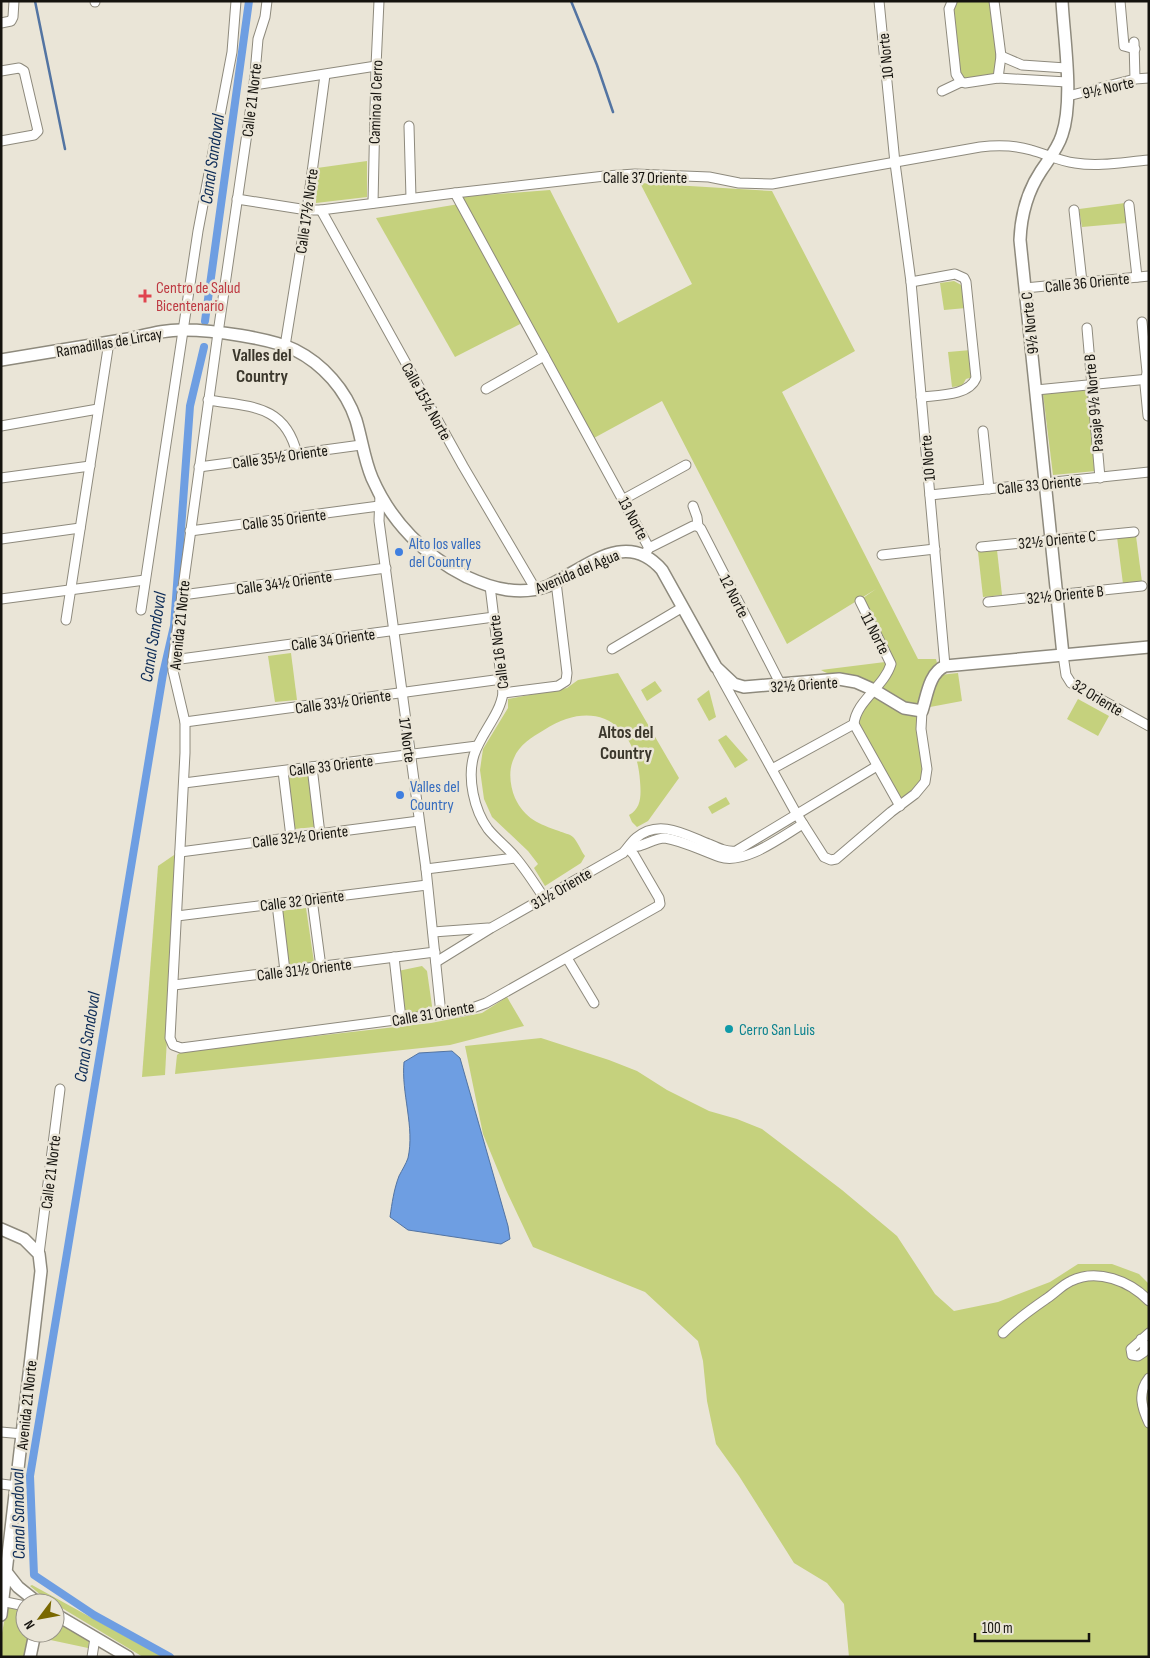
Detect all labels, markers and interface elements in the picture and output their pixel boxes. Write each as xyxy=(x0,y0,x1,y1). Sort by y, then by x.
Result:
street label: 10 Norte xyxy=(875,32,898,80)
street label: Camino al Cerro xyxy=(366,60,387,144)
street label: Calle 21 Norte xyxy=(239,62,266,138)
street label: 9½ Norte xyxy=(1081,73,1136,104)
water label: Canal Sandoval xyxy=(196,112,229,205)
street label: Calle 17½ Norte xyxy=(292,167,323,255)
street label: Calle 37 Oriente xyxy=(603,169,687,188)
street label: Calle 36 Oriente xyxy=(1044,270,1130,297)
place label: Centro de Salud Bicentenario xyxy=(156,279,240,316)
marker: Centro de Salud Bicentenario xyxy=(138,289,152,303)
street label: 9½ Norte C xyxy=(1018,291,1043,355)
street label: Ramadillas de Lircay xyxy=(55,325,164,362)
district label: Valles del Country xyxy=(232,345,292,387)
street label: Pasaje 9½ Norte B xyxy=(1081,353,1108,453)
street label: Calle 15½ Norte xyxy=(397,360,455,444)
street label: 10 Norte xyxy=(917,434,940,482)
street label: Calle 35½ Oriente xyxy=(231,441,329,474)
street label: Calle 33 Oriente xyxy=(996,472,1082,499)
street label: 13 Norte xyxy=(614,494,652,543)
street label: Calle 35 Oriente xyxy=(241,506,327,535)
street label: 32½ Oriente C xyxy=(1017,527,1097,554)
place label: Alto los valles del Country xyxy=(408,535,481,572)
marker: Alto los valles del Country xyxy=(393,546,405,558)
street label: Avenida del Agua xyxy=(532,546,622,599)
street label: Calle 34½ Oriente xyxy=(235,567,333,600)
street label: 12 Norte xyxy=(715,572,752,621)
street label: Avenida 21 Norte xyxy=(166,579,195,672)
street label: 32½ Oriente B xyxy=(1026,582,1105,609)
water label: Canal Sandoval xyxy=(136,590,171,684)
street label: 11 Norte xyxy=(856,610,893,658)
street label: Calle 16 Norte xyxy=(486,614,513,690)
street label: Calle 34 Oriente xyxy=(290,625,376,656)
street label: 32½ Oriente xyxy=(770,674,839,697)
street label: 32 Oriente xyxy=(1068,676,1126,721)
street label: Calle 33½ Oriente xyxy=(294,686,392,719)
street label: 17 Norte xyxy=(394,716,419,764)
district label: Altos del Country xyxy=(598,722,654,764)
street label: Calle 33 Oriente xyxy=(288,752,374,781)
place label: Valles del Country xyxy=(410,778,460,815)
marker: Valles del Country xyxy=(394,789,406,801)
street label: Calle 32½ Oriente xyxy=(251,822,349,853)
street label: 31½ Oriente xyxy=(528,864,595,914)
street label: Calle 32 Oriente xyxy=(259,887,345,916)
street label: Calle 31½ Oriente xyxy=(256,955,353,986)
water label: Canal Sandoval xyxy=(70,990,105,1084)
street label: Calle 31 Oriente xyxy=(391,998,476,1031)
place label: Cerro San Luis xyxy=(739,1021,815,1040)
marker: Cerro San Luis xyxy=(723,1023,735,1035)
street label: Calle 21 Norte xyxy=(38,1134,65,1210)
street label: Avenida 21 Norte xyxy=(13,1359,42,1452)
water label: Canal Sandoval xyxy=(7,1468,30,1560)
north arrow xyxy=(15,1593,65,1643)
scale bar xyxy=(975,1610,1089,1642)
text: N xyxy=(20,1617,39,1632)
text: 100 m xyxy=(982,1619,1013,1638)

